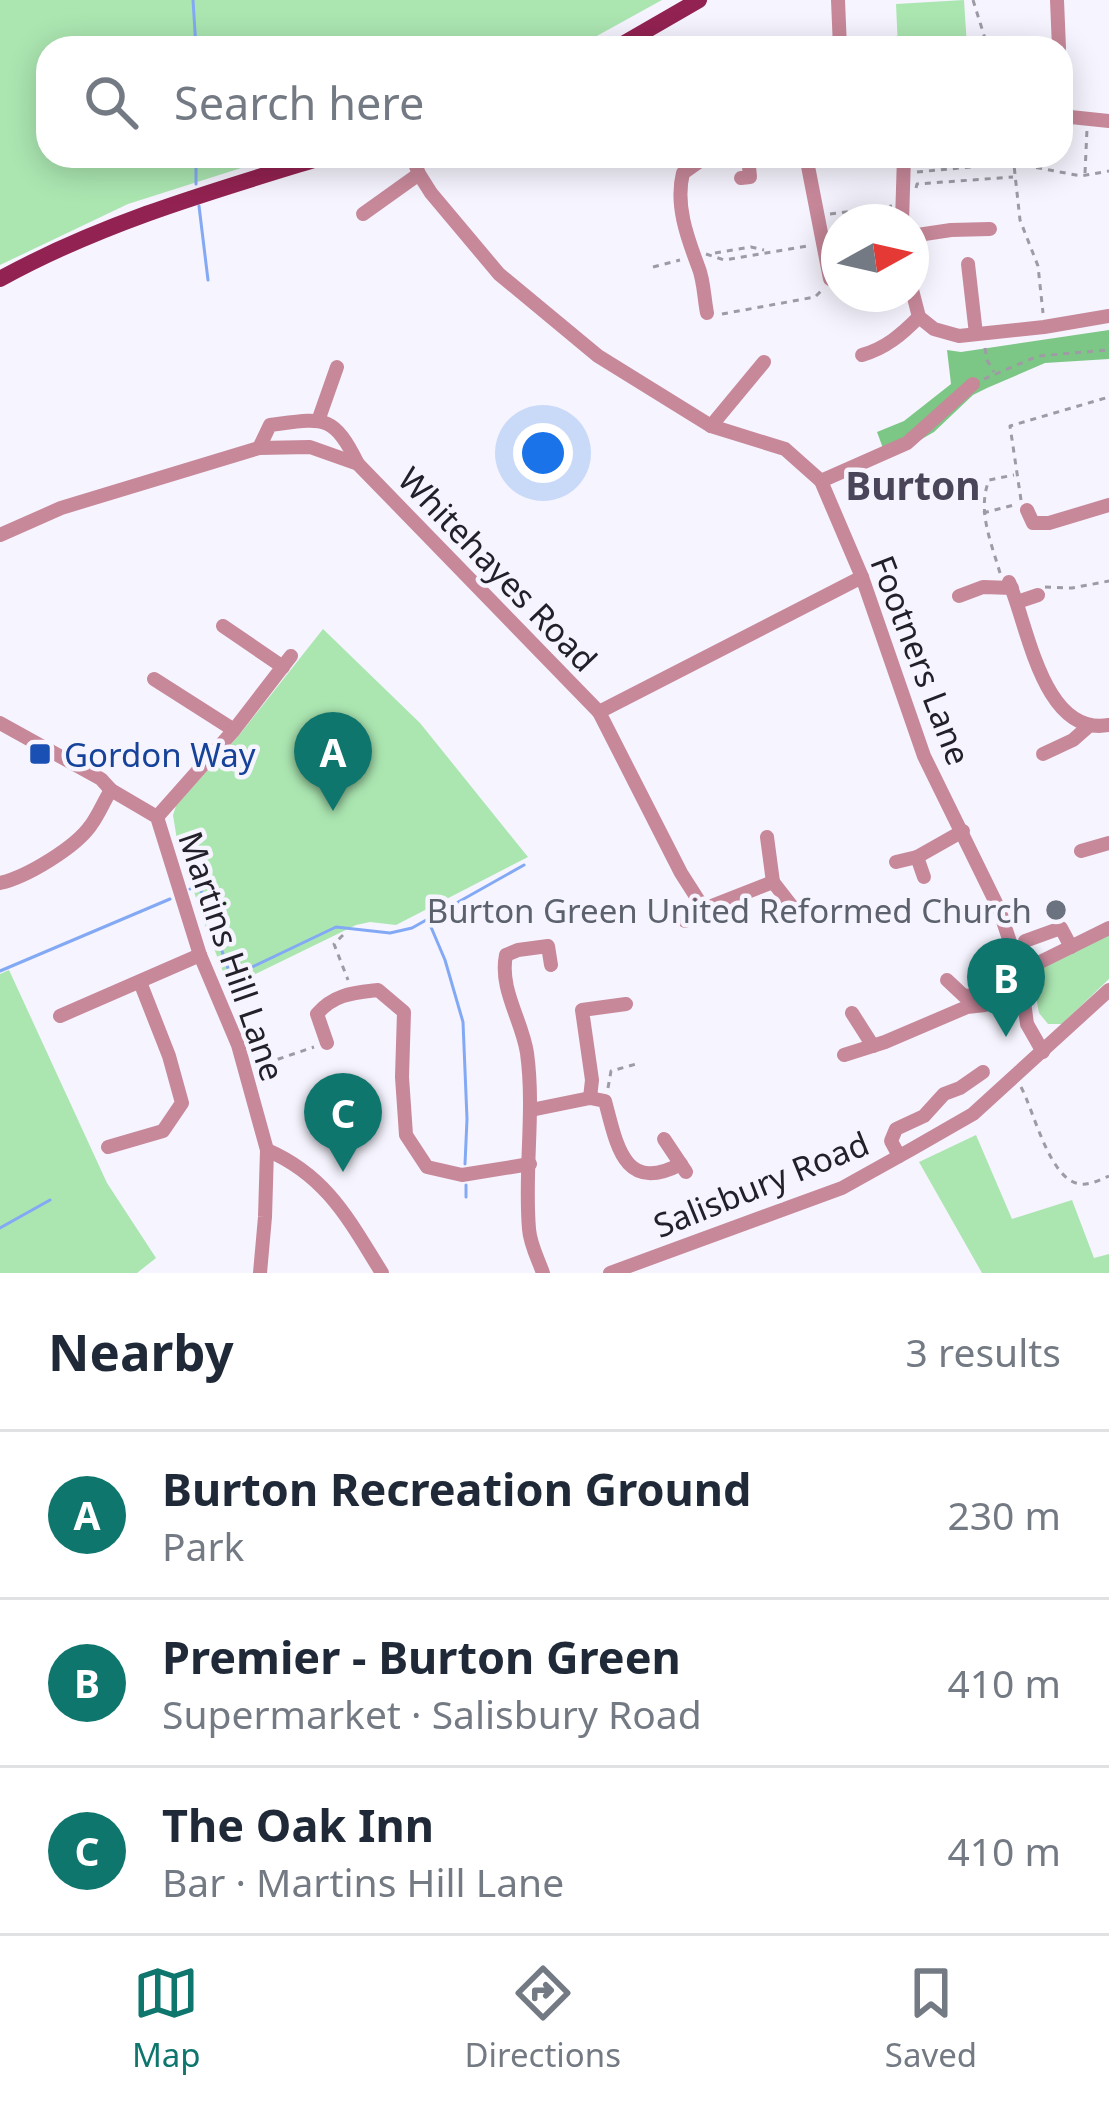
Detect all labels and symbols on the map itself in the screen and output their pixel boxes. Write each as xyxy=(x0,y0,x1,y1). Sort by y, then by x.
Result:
north arrow xyxy=(821,204,929,312)
your location xyxy=(513,423,573,483)
street label: Whitehayes Road xyxy=(389,457,607,681)
district label: Burton xyxy=(845,458,981,511)
street label: Footners Lane xyxy=(860,549,982,771)
pin: A xyxy=(294,712,372,811)
place label: Gordon Way xyxy=(64,732,256,777)
marker: Gordon Way xyxy=(27,741,53,767)
street label: Martins Hill Lane xyxy=(168,825,296,1087)
place label: Burton Green United Reformed Church xyxy=(427,888,1032,933)
marker: Burton Green United Reformed Church xyxy=(1043,897,1069,923)
pin: B xyxy=(967,938,1045,1037)
pin: C xyxy=(304,1073,382,1172)
street label: Salisbury Road xyxy=(647,1120,875,1248)

